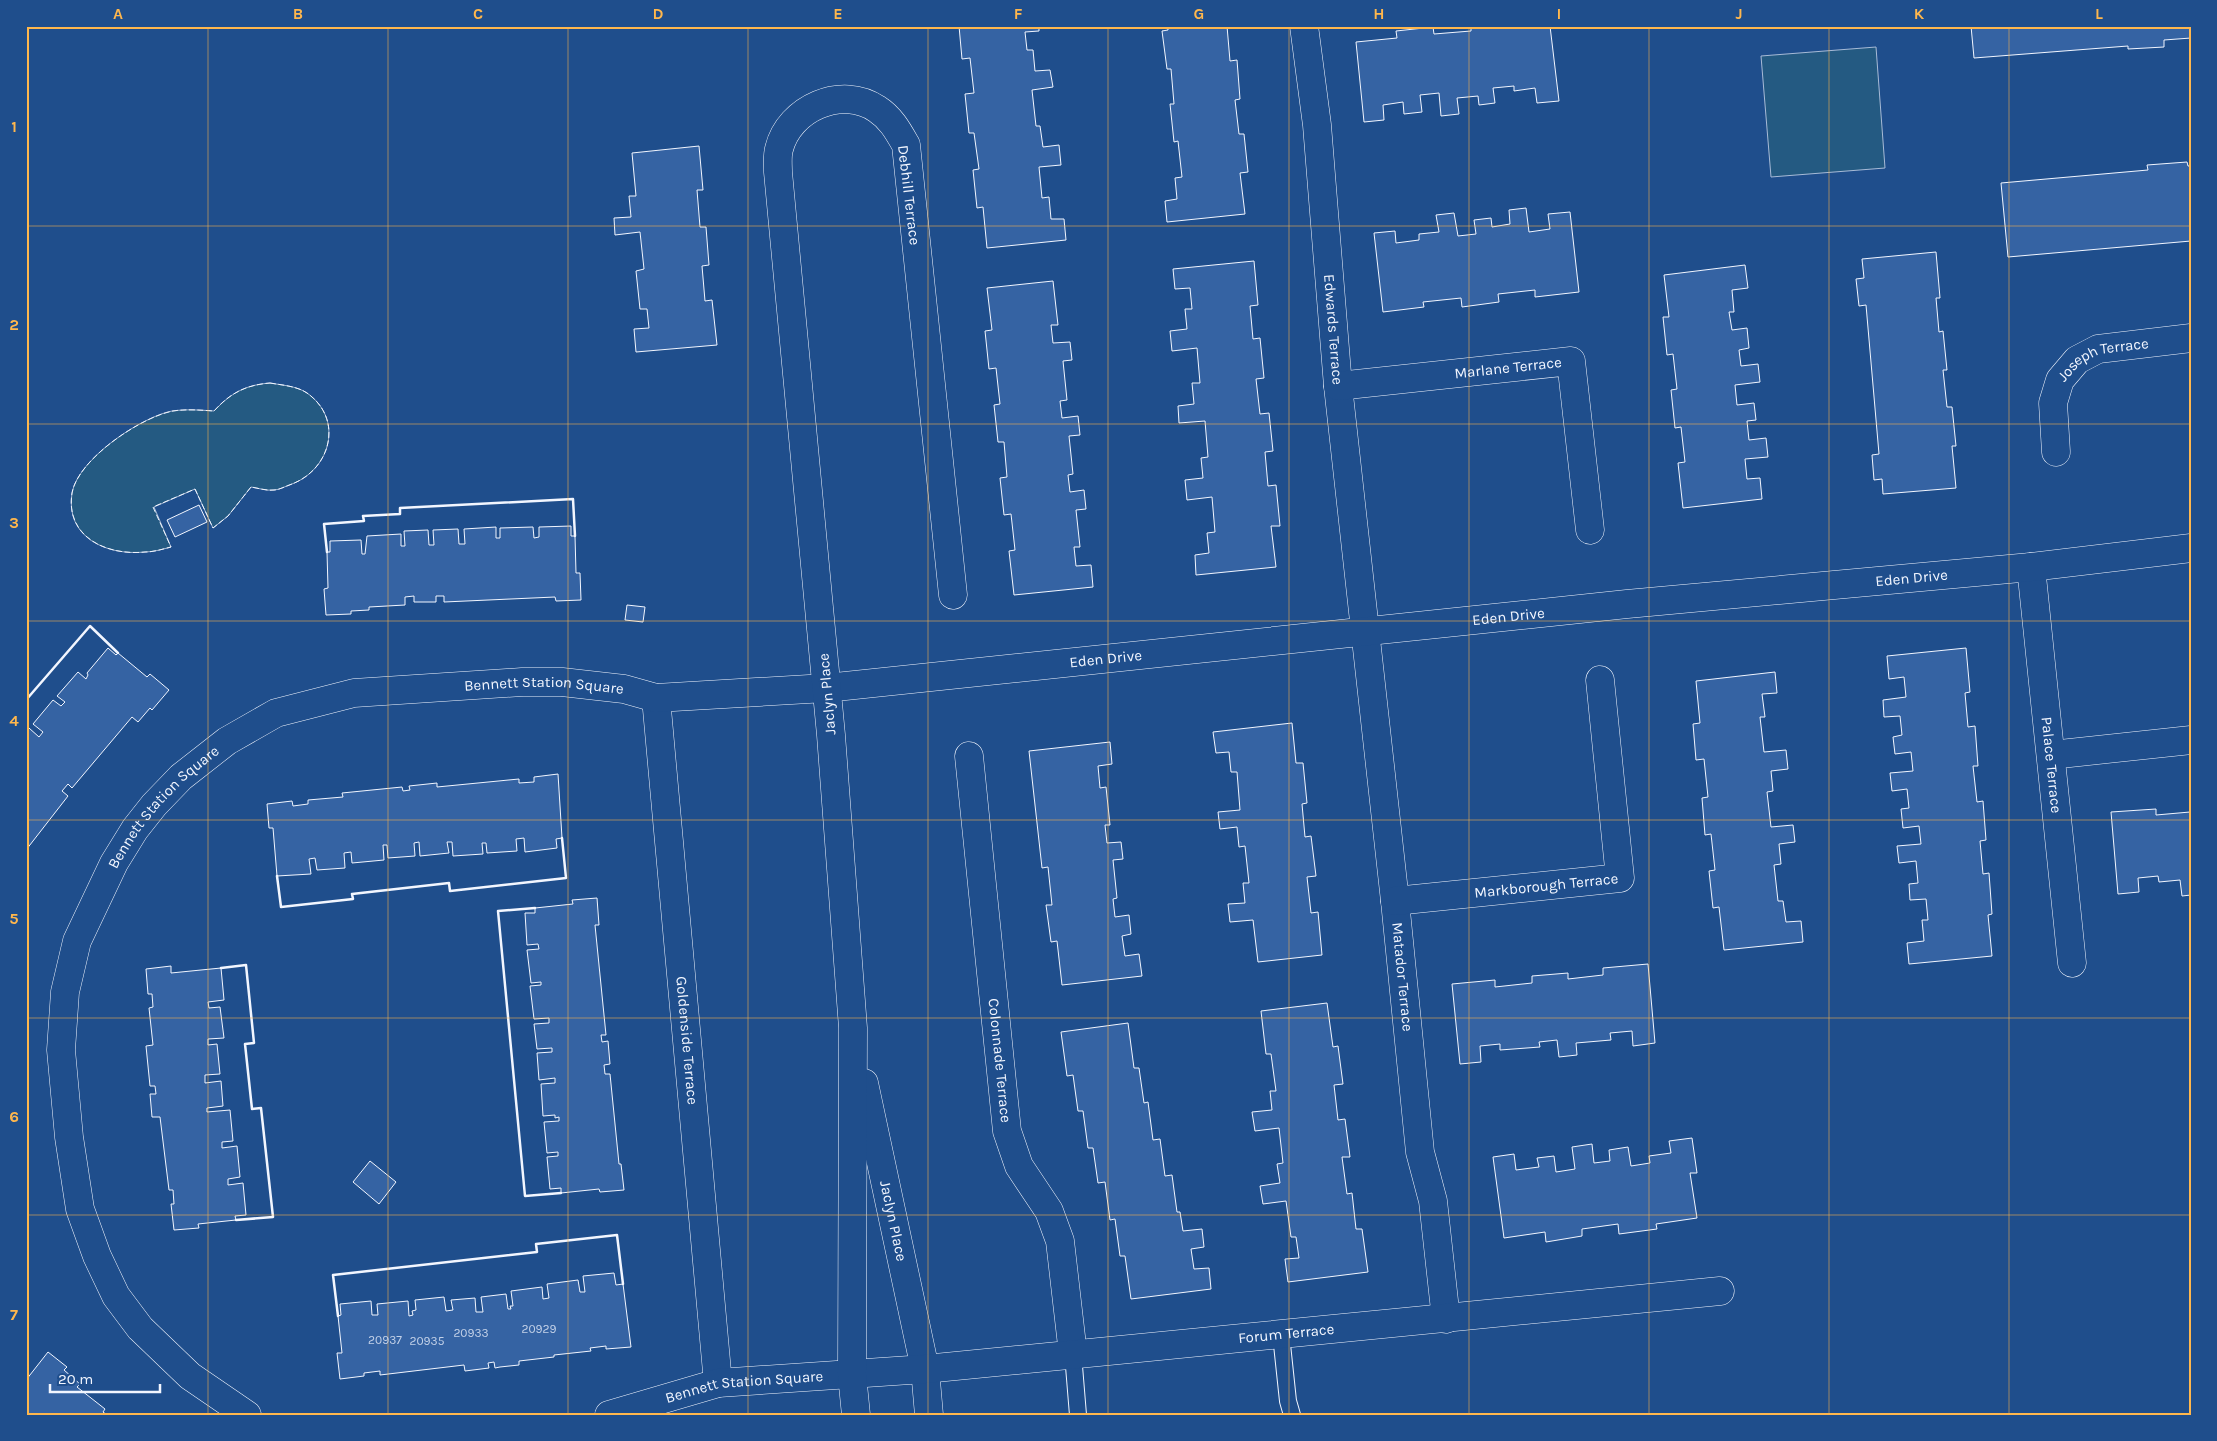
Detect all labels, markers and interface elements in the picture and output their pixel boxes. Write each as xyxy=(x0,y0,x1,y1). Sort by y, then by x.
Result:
text: A xyxy=(113,4,123,23)
text: B xyxy=(293,4,303,23)
text: C xyxy=(473,4,483,23)
text: D xyxy=(653,4,664,23)
text: E xyxy=(833,4,843,23)
text: F xyxy=(1014,4,1023,23)
text: G xyxy=(1194,4,1204,23)
text: H xyxy=(1373,4,1385,23)
text: I xyxy=(1557,4,1561,23)
text: J xyxy=(1735,4,1743,23)
text: K xyxy=(1914,4,1925,23)
text: L xyxy=(2095,4,2103,23)
text: 1 xyxy=(11,117,17,136)
street label: Debhill Terrace xyxy=(894,144,924,246)
street label: Edwards Terrace xyxy=(1320,273,1347,386)
text: 2 xyxy=(9,315,19,334)
street label: Joseph Terrace xyxy=(2054,334,2150,385)
street label: Marlane Terrace xyxy=(1453,353,1563,382)
text: 3 xyxy=(9,513,19,532)
street label: Eden Drive xyxy=(1875,566,1949,590)
street label: Eden Drive xyxy=(1471,604,1546,629)
street label: Eden Drive xyxy=(1069,646,1143,671)
street label: Jaclyn Place xyxy=(814,652,840,736)
street label: Bennett Station Square xyxy=(464,673,625,698)
text: 4 xyxy=(9,711,19,730)
street label: Palace Terrace xyxy=(2038,716,2065,814)
street label: Bennett Station Square xyxy=(104,742,223,871)
street label: Markborough Terrace xyxy=(1473,869,1619,902)
text: 5 xyxy=(9,909,19,928)
street label: Matador Terrace xyxy=(1388,921,1417,1032)
street label: Goldenside Terrace xyxy=(672,976,702,1106)
street label: Colonnade Terrace xyxy=(985,997,1015,1124)
text: 6 xyxy=(9,1107,19,1126)
street label: Jaclyn Place xyxy=(876,1179,911,1263)
text: 7 xyxy=(10,1305,18,1324)
street label: Forum Terrace xyxy=(1237,1320,1335,1347)
house number: 20929 xyxy=(522,1322,557,1336)
house number: 20933 xyxy=(453,1326,489,1340)
house number: 20937 xyxy=(368,1333,402,1347)
house number: 20935 xyxy=(410,1334,445,1348)
scale bar xyxy=(50,1361,160,1393)
street label: Bennett Station Square xyxy=(663,1367,824,1407)
text: 20 m xyxy=(58,1370,93,1388)

